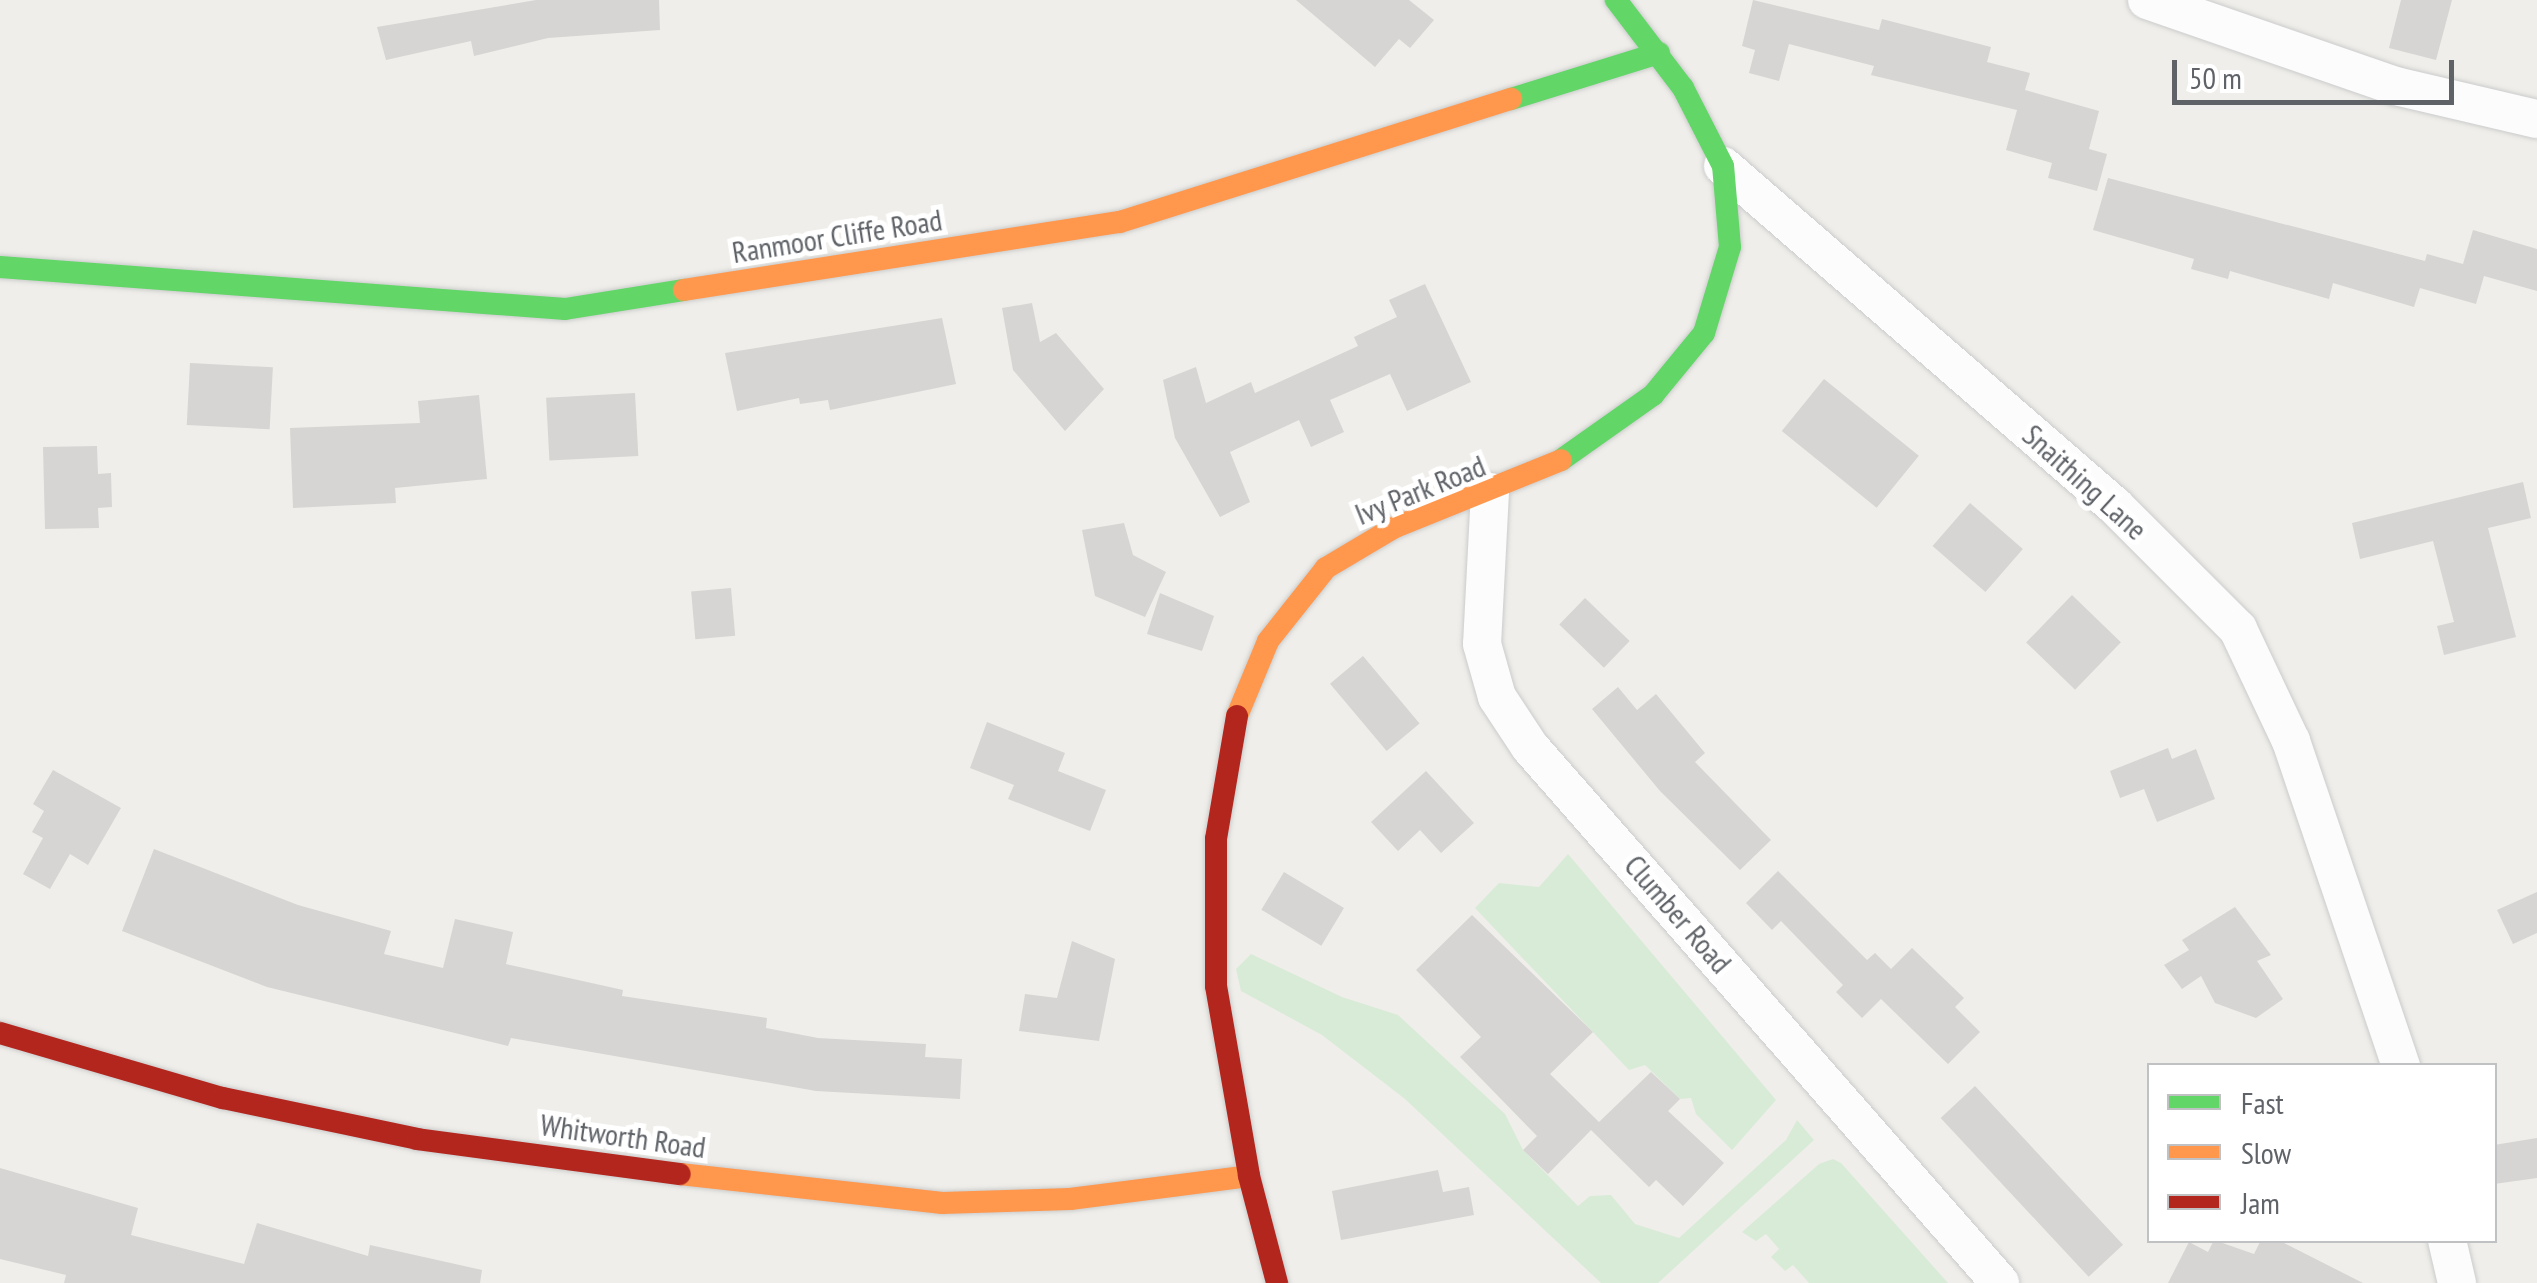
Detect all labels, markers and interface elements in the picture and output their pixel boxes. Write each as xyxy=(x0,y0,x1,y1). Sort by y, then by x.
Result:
scale bar xyxy=(2177,40,2460,102)
text: 50 m xyxy=(2189,58,2242,97)
street label: Ranmoor Cliffe Road xyxy=(730,202,944,270)
street label: Snaithing Lane xyxy=(2016,417,2154,547)
street label: Ivy Park Road xyxy=(1349,447,1491,533)
street label: Clumber Road xyxy=(1617,848,1739,980)
legend xyxy=(2147,1063,2497,1243)
text: Fast xyxy=(2241,1083,2284,1122)
street label: Whitworth Road xyxy=(538,1107,708,1165)
text: Slow xyxy=(2241,1133,2291,1172)
text: Jam xyxy=(2241,1183,2280,1222)

